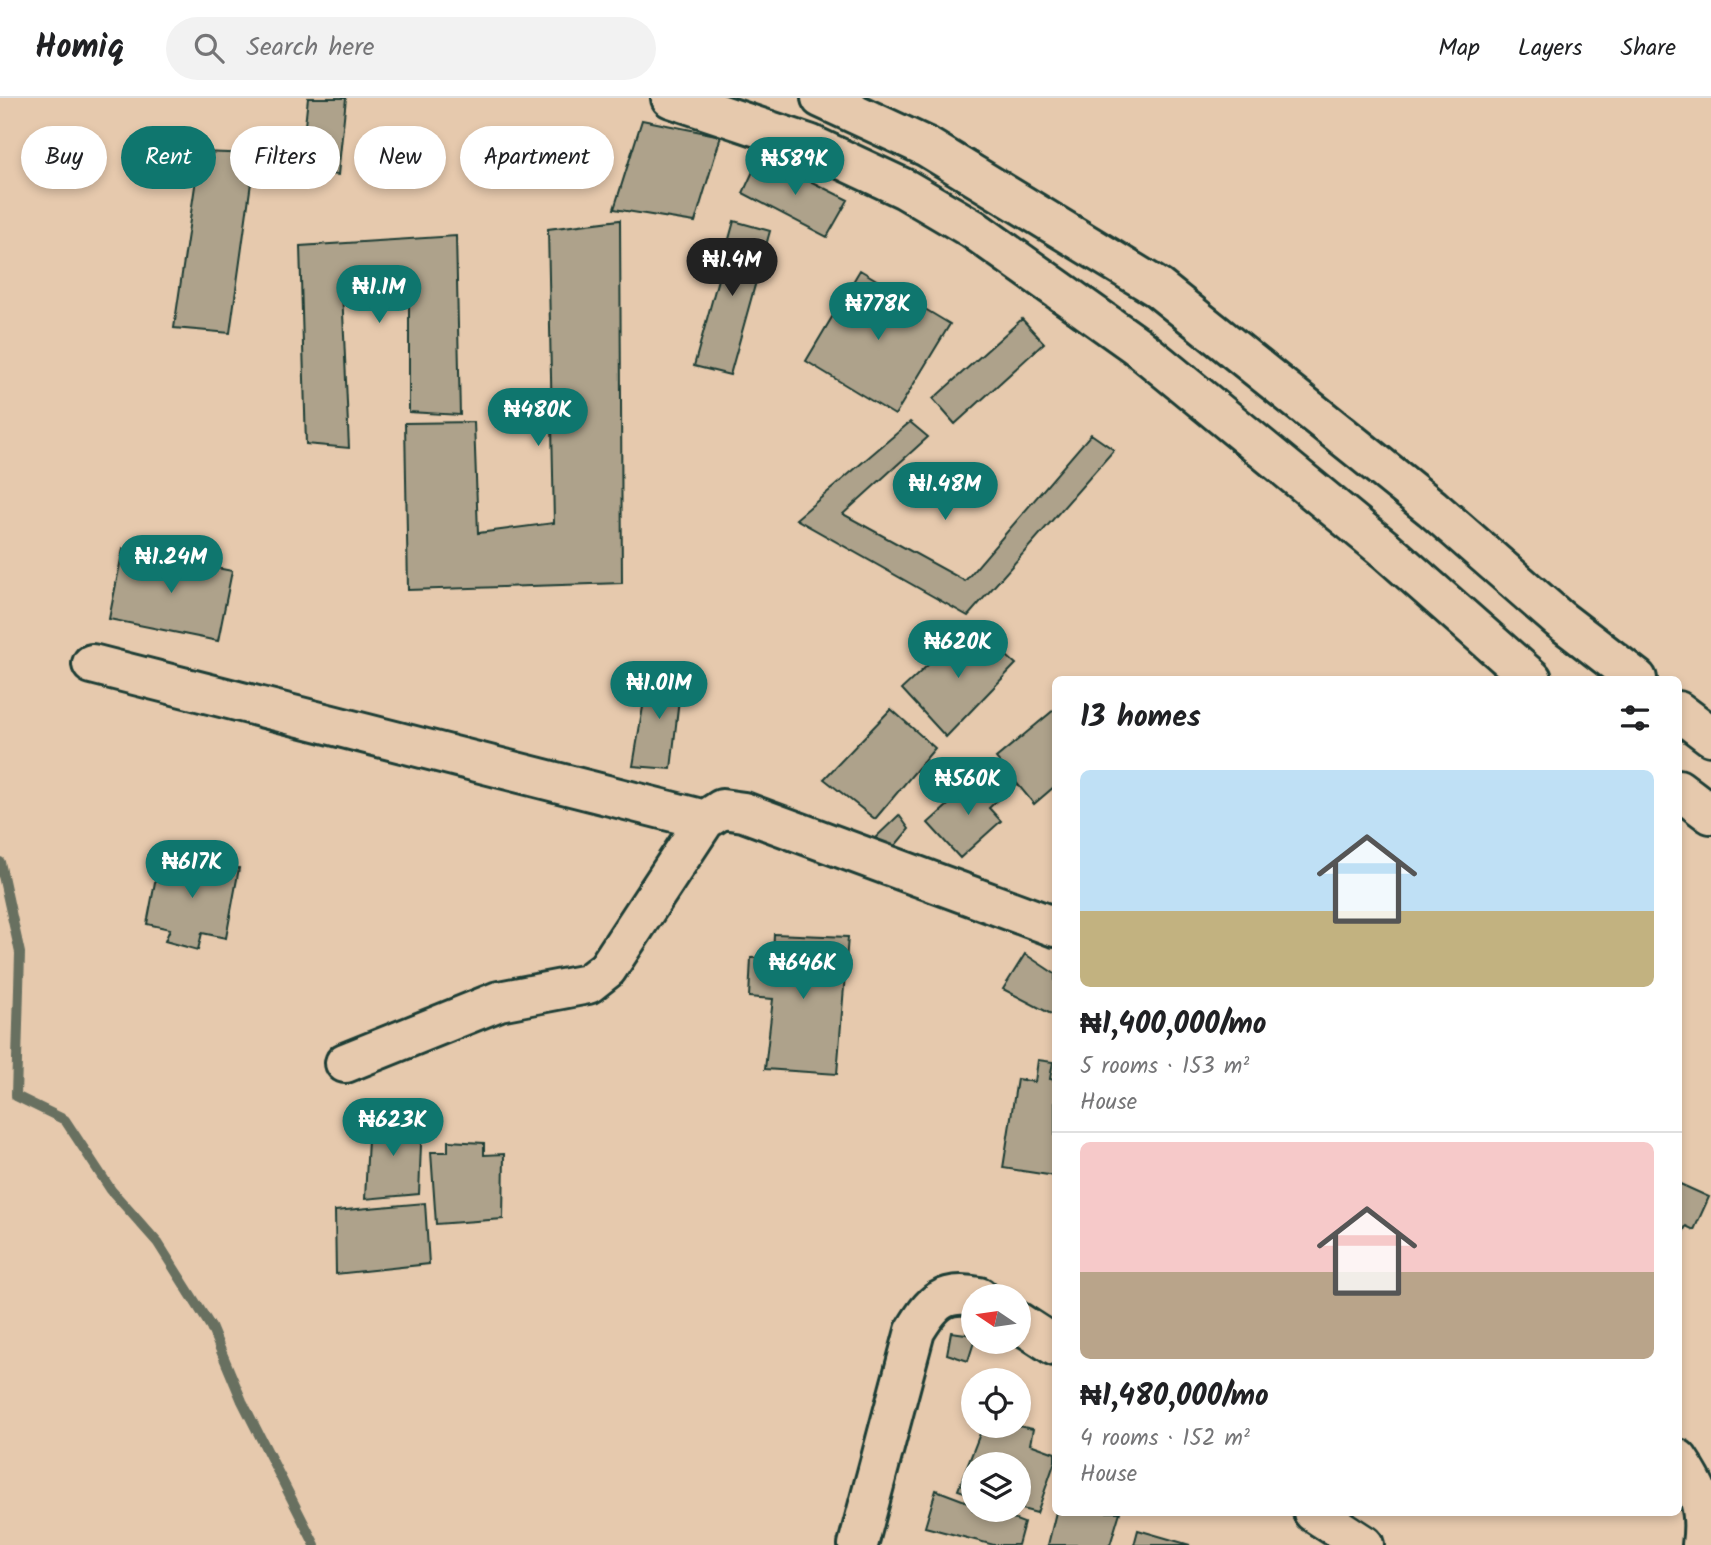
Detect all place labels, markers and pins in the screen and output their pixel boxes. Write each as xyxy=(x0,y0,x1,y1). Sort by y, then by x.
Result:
pin: ₦589K xyxy=(746,138,844,197)
pin: ₦1.4M xyxy=(683,238,781,298)
pin: ₦1.1M xyxy=(330,266,428,325)
pin: ₦778K xyxy=(829,282,927,342)
pin: ₦480K xyxy=(489,388,587,448)
pin: ₦1.48M xyxy=(888,462,1002,522)
pin: ₦1.24M xyxy=(114,536,228,595)
pin: ₦620K xyxy=(909,620,1007,680)
pin: ₦1.01M xyxy=(602,662,716,721)
pin: ₦560K xyxy=(919,758,1017,817)
pin: ₦617K xyxy=(143,840,241,900)
pin: ₦646K xyxy=(754,942,852,1001)
pin: ₦623K xyxy=(344,1098,442,1158)

